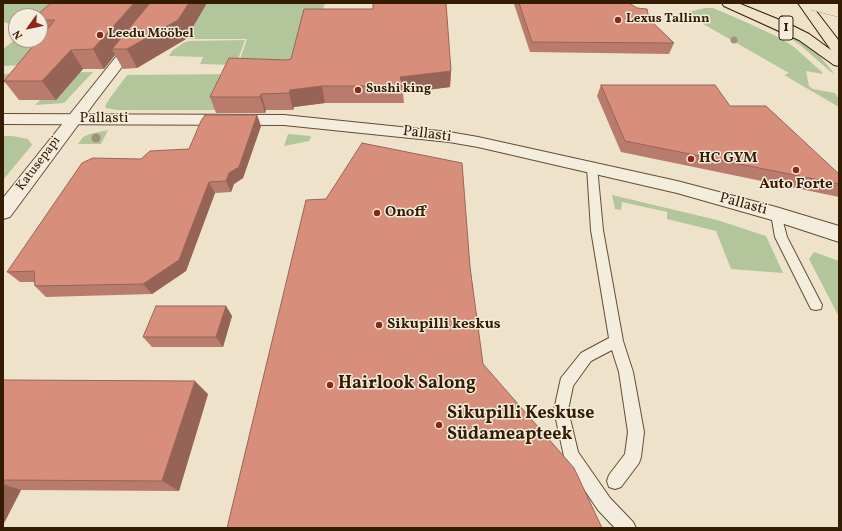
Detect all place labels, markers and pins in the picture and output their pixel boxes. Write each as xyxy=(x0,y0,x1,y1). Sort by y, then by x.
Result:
place label: Lexus Tallinn xyxy=(626,12,710,28)
marker: Lexus Tallinn xyxy=(613,15,623,25)
place label: Leedu Mööbel xyxy=(108,27,194,43)
marker: Leedu Mööbel xyxy=(95,30,105,40)
place label: Sushi king xyxy=(366,82,431,98)
marker: Sushi king xyxy=(353,85,363,95)
place label: HC GYM xyxy=(699,150,757,168)
marker: HC GYM xyxy=(686,154,696,164)
marker: Auto Forte xyxy=(791,165,801,175)
place label: Auto Forte xyxy=(759,176,833,194)
place label: Onoff xyxy=(385,204,426,222)
marker: Onoff xyxy=(372,208,382,218)
place label: Sikupilli keskus xyxy=(387,316,501,334)
marker: Sikupilli keskus xyxy=(374,320,384,330)
place label: Hairlook Salong xyxy=(338,374,476,396)
marker: Hairlook Salong xyxy=(325,380,335,390)
place label: Sikupilli Keskuse Südameapteek xyxy=(447,404,594,446)
marker: Sikupilli Keskuse Südameapteek xyxy=(434,420,444,430)

